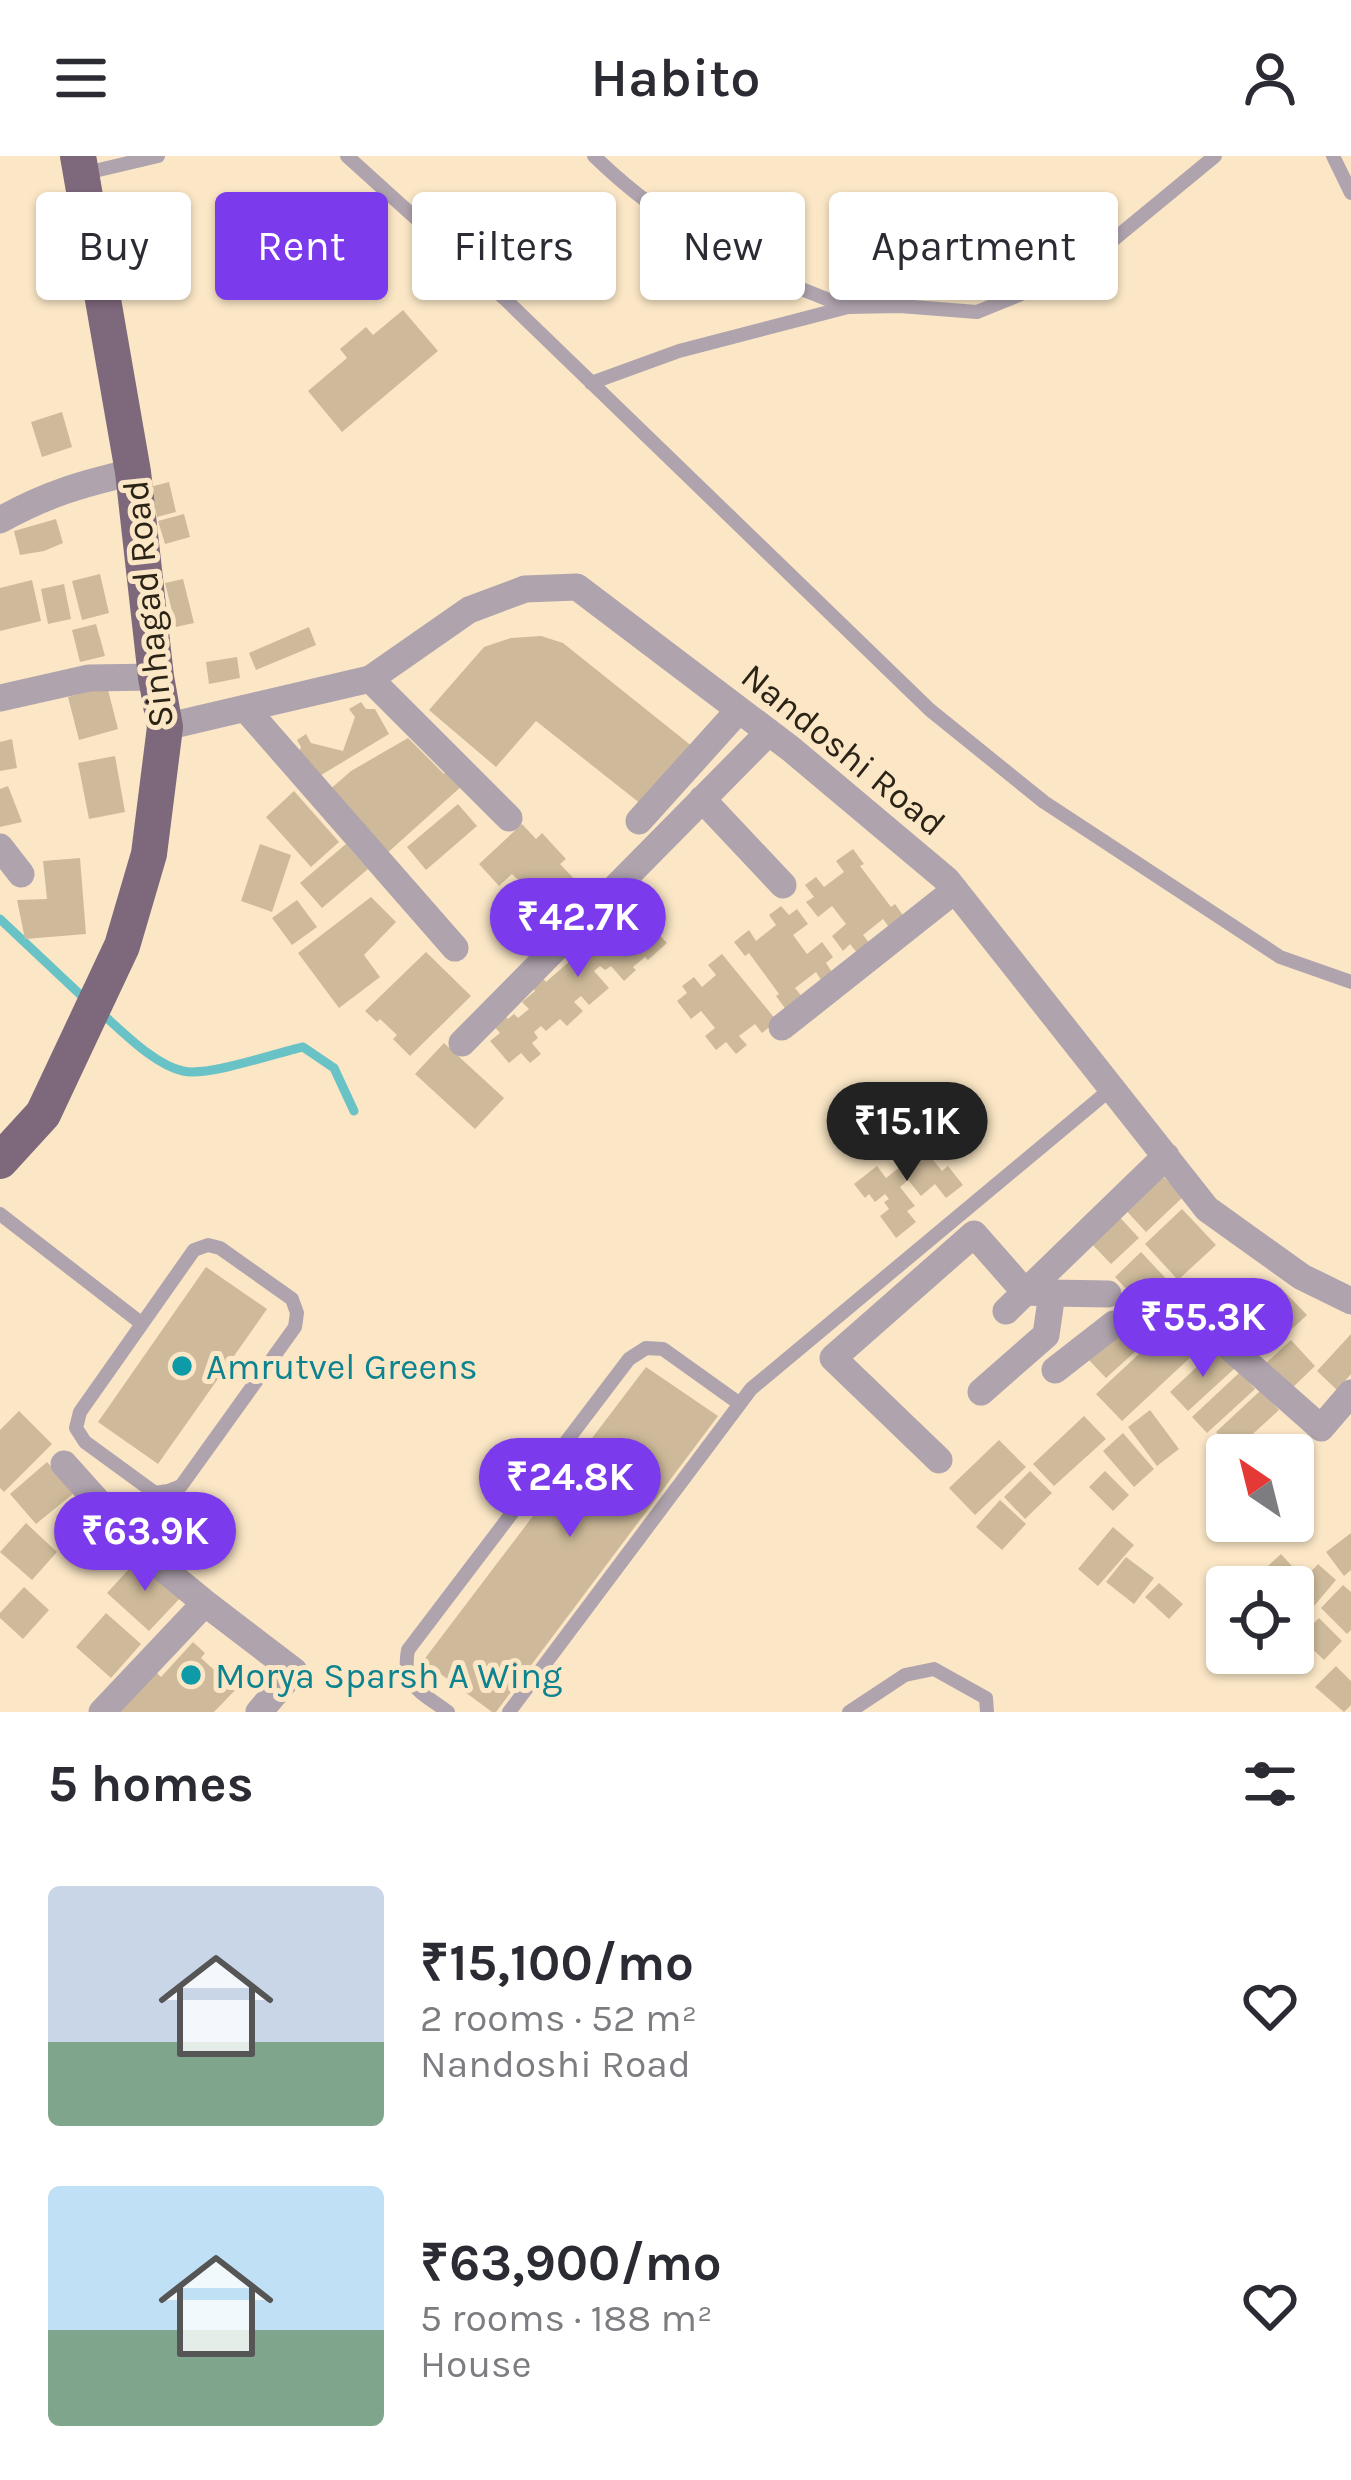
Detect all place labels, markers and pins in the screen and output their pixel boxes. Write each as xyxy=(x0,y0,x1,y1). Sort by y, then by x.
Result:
pin: ₹42.7K xyxy=(480,878,676,980)
pin: ₹15.1K xyxy=(809,1082,1005,1184)
pin: ₹55.3K xyxy=(1105,1278,1301,1380)
place label: Amrutvel Greens xyxy=(206,1346,478,1388)
marker: Amrutvel Greens xyxy=(169,1353,195,1379)
pin: ₹24.8K xyxy=(472,1438,668,1540)
pin: ₹63.9K xyxy=(47,1492,243,1594)
place label: Morya Sparsh A Wing xyxy=(215,1655,562,1697)
marker: Morya Sparsh A Wing xyxy=(178,1662,204,1688)

